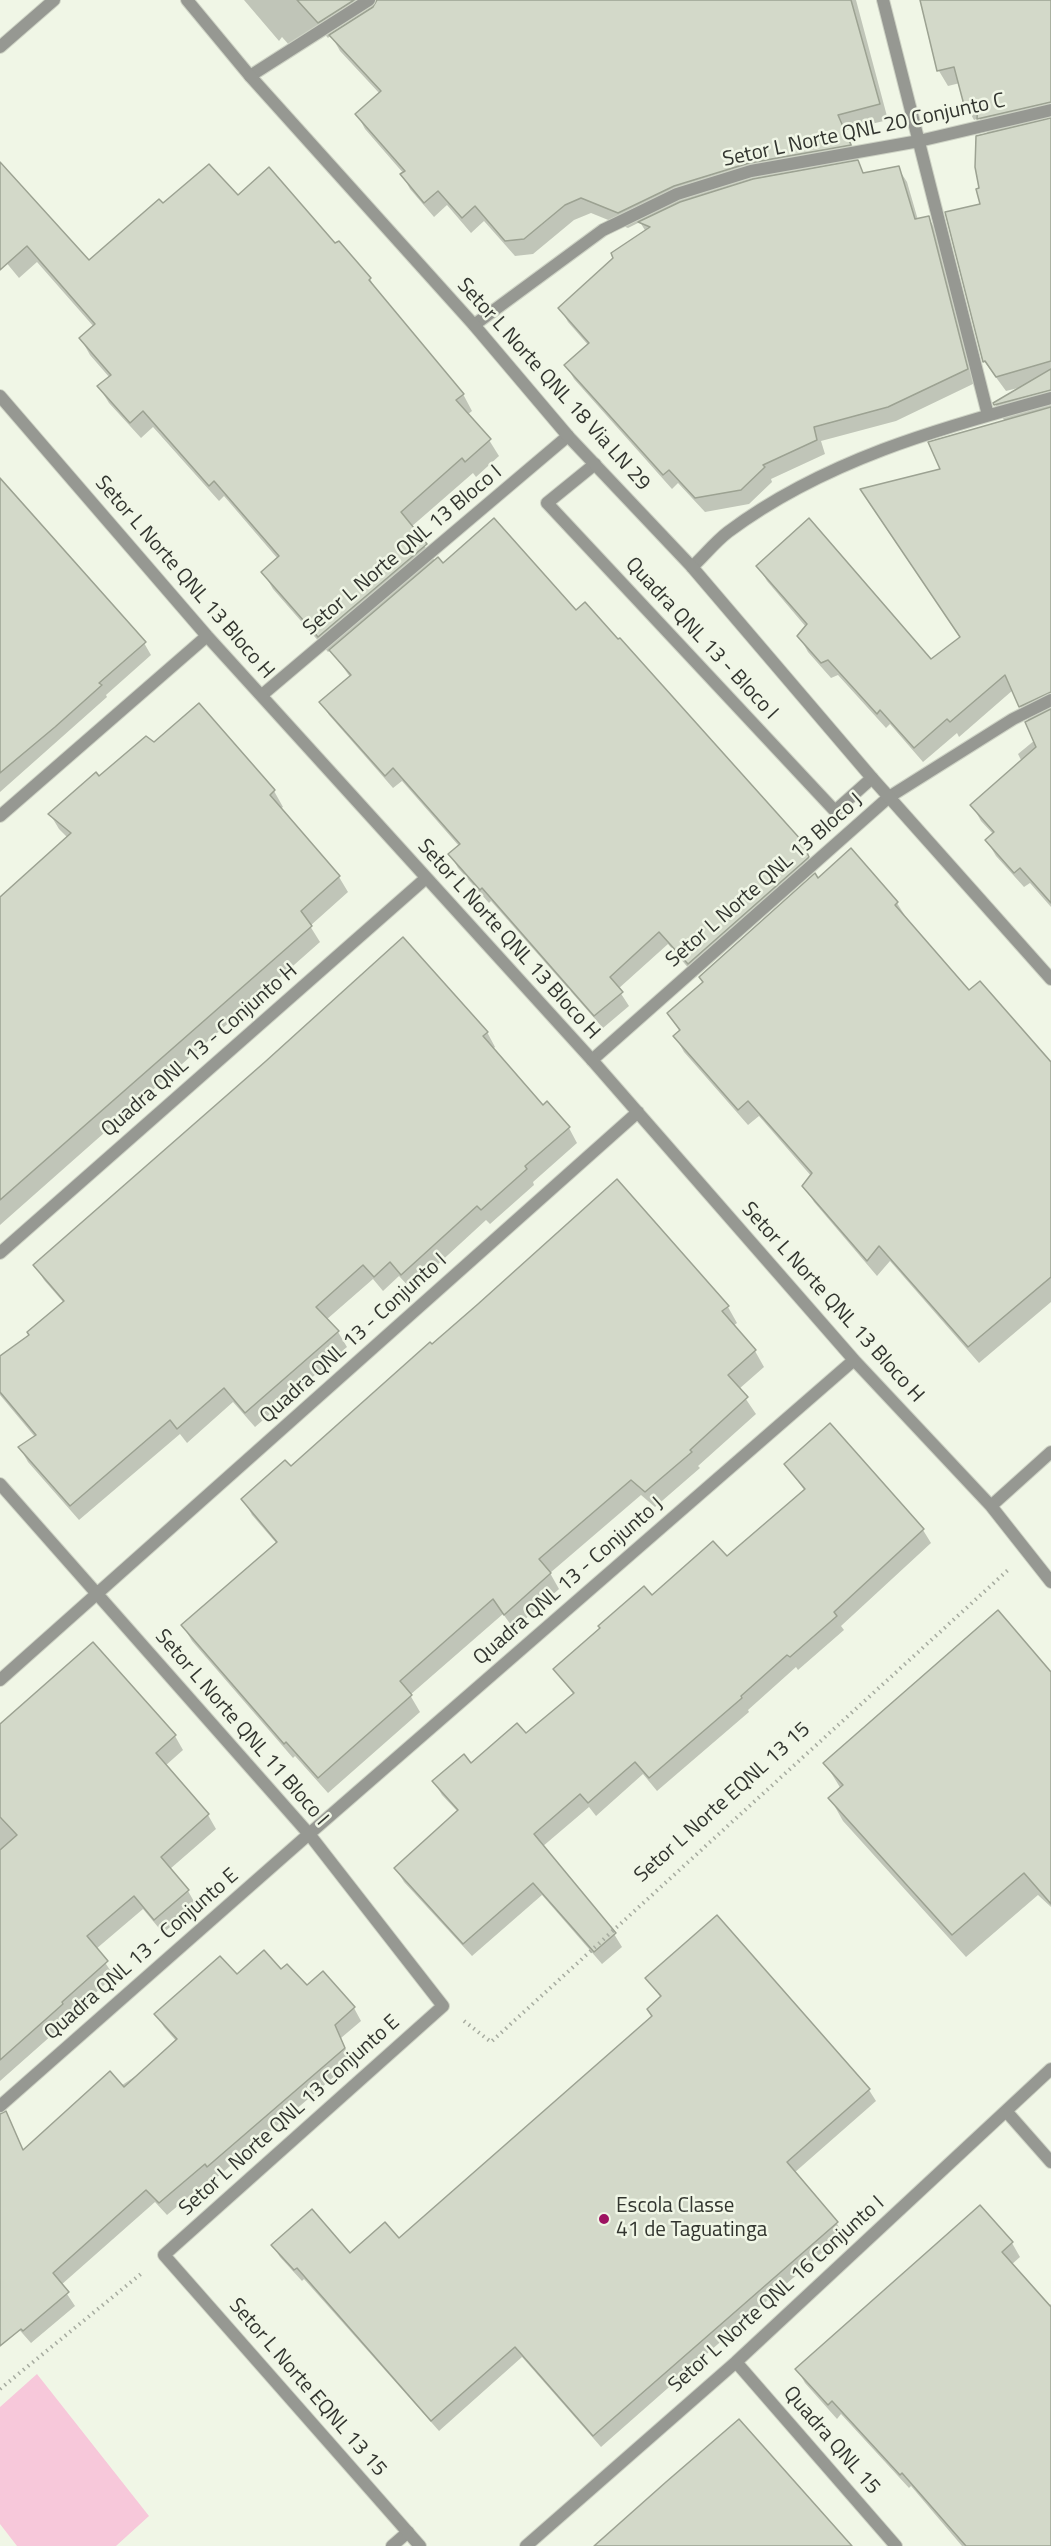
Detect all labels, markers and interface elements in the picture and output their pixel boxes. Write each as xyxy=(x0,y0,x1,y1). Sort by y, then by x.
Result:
street label: Setor L Norte QNL 20 Conjunto C xyxy=(721,89,1007,173)
street label: Setor L Norte QNL 18 Via LN 29 xyxy=(451,274,655,496)
street label: Setor L Norte QNL 13 Bloco I xyxy=(299,460,507,642)
street label: Setor L Norte QNL 13 Bloco H xyxy=(89,471,279,685)
street label: Quadra QNL 13 - Bloco I xyxy=(619,553,783,725)
street label: Setor L Norte QNL 13 Bloco J xyxy=(661,789,869,973)
street label: Setor L Norte QNL 13 Bloco H xyxy=(411,835,605,1045)
street label: Quadra QNL 13 - Conjunto H xyxy=(97,959,303,1143)
street label: Setor L Norte QNL 13 Bloco H xyxy=(735,1198,929,1408)
street label: Quadra QNL 13 - Conjunto I xyxy=(255,1248,453,1430)
street label: Quadra QNL 13 - Conjunto J xyxy=(469,1493,669,1671)
street label: Setor L Norte QNL 11 Bloco I xyxy=(149,1625,333,1831)
street label: Setor L Norte EQNL 13 15 xyxy=(630,1717,816,1889)
street label: Quadra QNL 13 - Conjunto E xyxy=(40,1864,244,2046)
street label: Setor L Norte QNL 13 Conjunto E xyxy=(175,2010,405,2222)
street label: Setor L Norte QNL 16 Conjunto I xyxy=(664,2191,890,2399)
place label: Escola Classe 41 de Taguatinga xyxy=(616,2194,767,2244)
marker: Escola Classe 41 de Taguatinga xyxy=(597,2212,611,2226)
street label: Setor L Norte EQNL 13 15 xyxy=(223,2294,391,2482)
street label: Quadra QNL 15 xyxy=(777,2382,885,2500)

